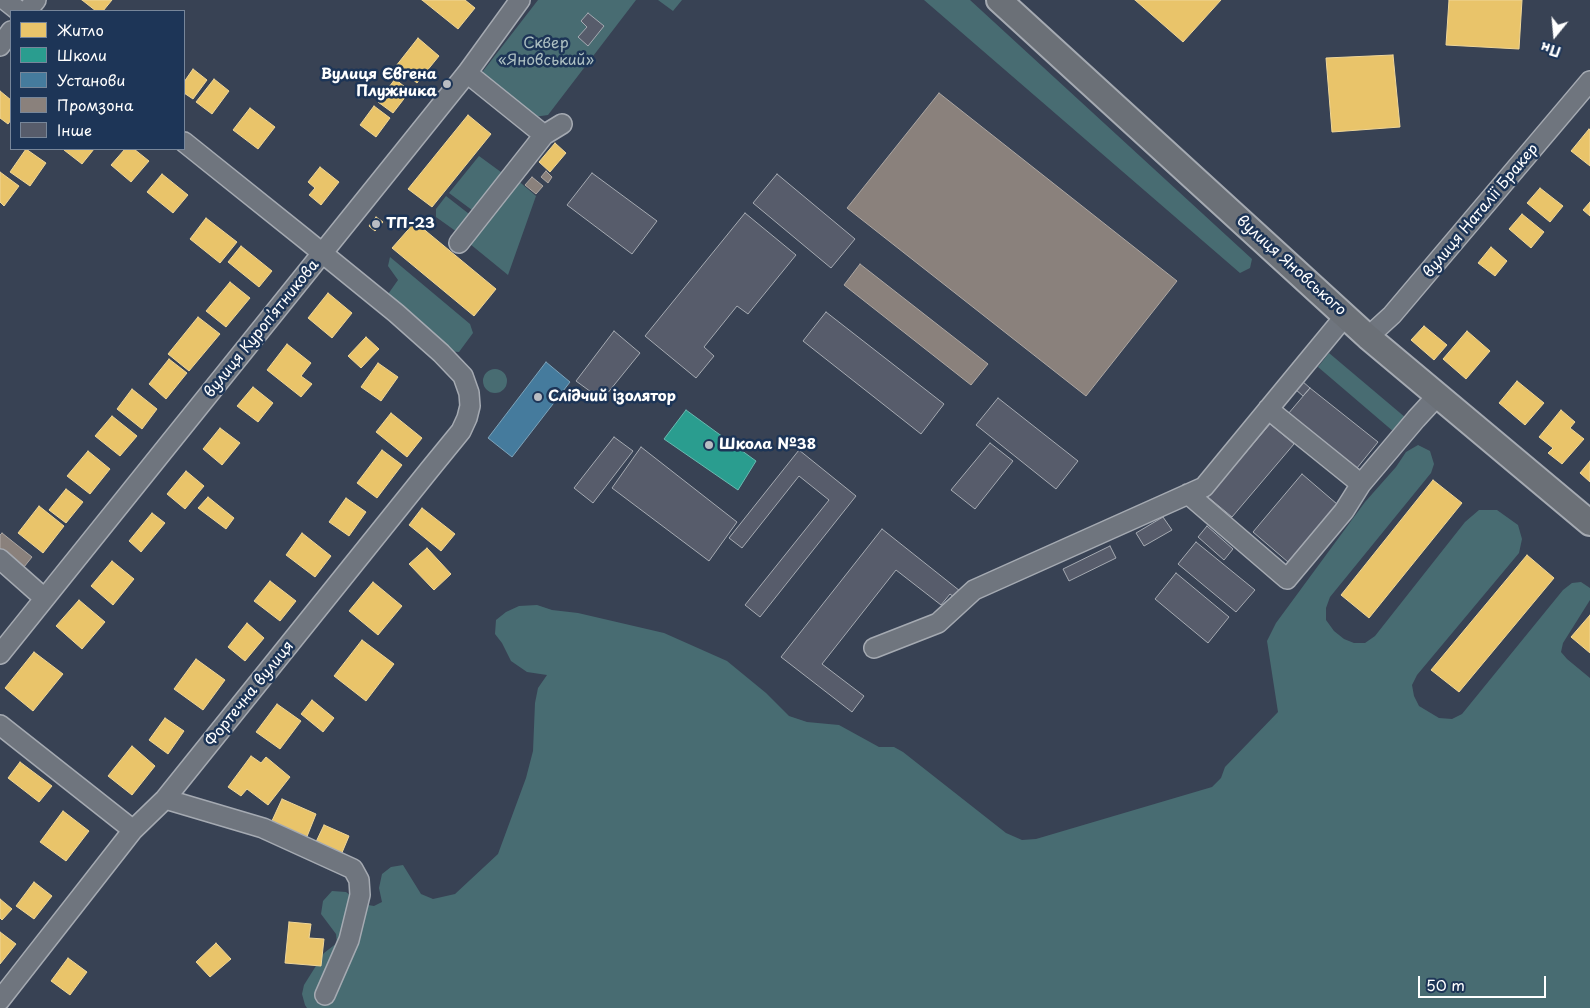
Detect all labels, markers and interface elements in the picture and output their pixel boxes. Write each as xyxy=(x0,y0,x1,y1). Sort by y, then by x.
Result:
legend xyxy=(10,10,185,150)
north arrow xyxy=(1530,10,1580,60)
text: Житло xyxy=(57,18,104,41)
park label: Сквер «Яновський» xyxy=(498,35,594,70)
text: Пн xyxy=(1538,37,1563,63)
text: Школи xyxy=(57,43,107,66)
place label: Вулиця Євгена Плужника xyxy=(321,66,437,101)
text: Установи xyxy=(57,68,125,91)
marker: Вулиця Євгена Плужника xyxy=(441,78,453,90)
text: Промзона xyxy=(57,93,133,116)
text: Інше xyxy=(57,118,92,141)
street label: вулиця Наталії Бракер xyxy=(1420,140,1542,282)
street label: вулиця Яновського xyxy=(1233,212,1349,320)
place label: ТП-23 xyxy=(386,215,435,233)
marker: ТП-23 xyxy=(370,218,382,230)
street label: вулиця Куропʼятникова xyxy=(201,256,323,402)
place label: Слідчий ізолятор xyxy=(548,388,676,406)
marker: Слідчий ізолятор xyxy=(532,391,544,403)
place label: Школа №38 xyxy=(719,436,816,454)
marker: Школа №38 xyxy=(703,439,715,451)
street label: Фортечна вулиця xyxy=(202,638,298,750)
scale bar xyxy=(1420,966,1548,998)
text: 50 m xyxy=(1426,973,1465,996)

